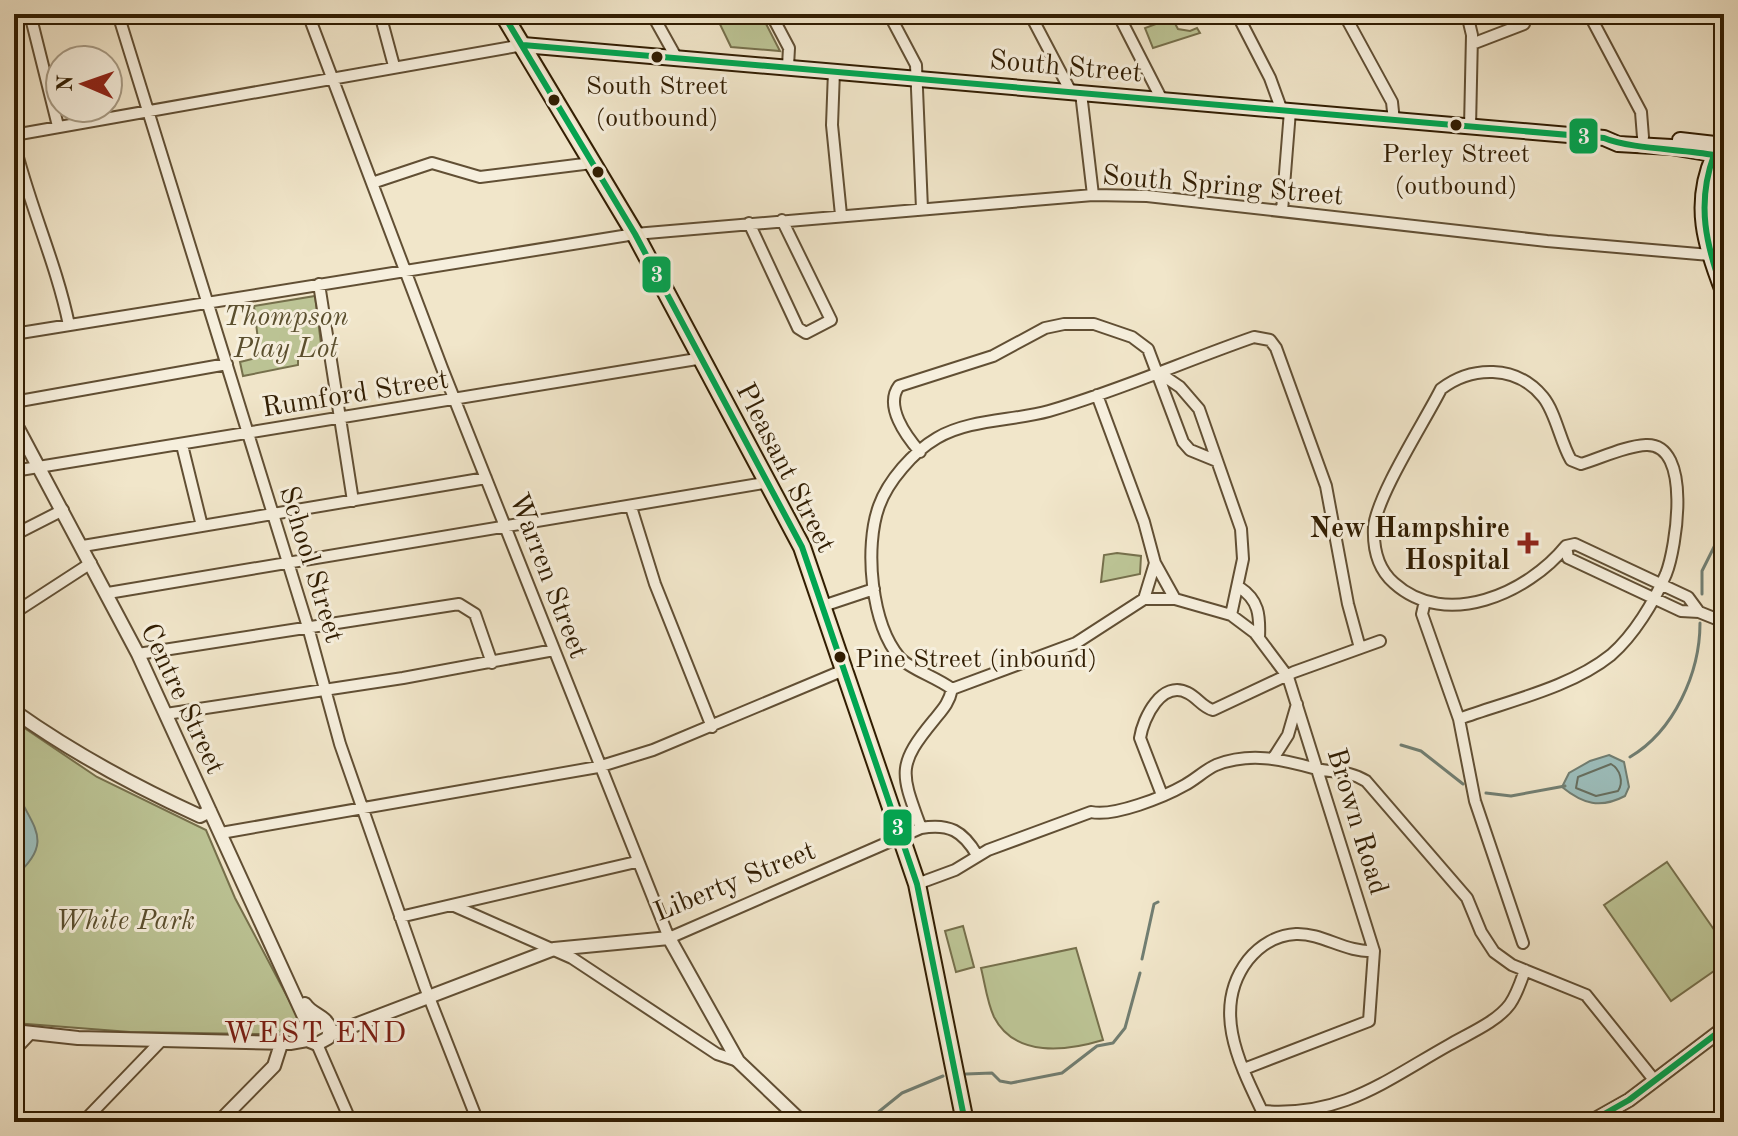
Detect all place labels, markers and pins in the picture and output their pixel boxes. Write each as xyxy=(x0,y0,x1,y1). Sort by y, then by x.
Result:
marker: South Street (outbound) xyxy=(649,49,665,65)
place label: South Street (outbound) xyxy=(586,74,728,132)
unlabelled marker xyxy=(546,92,562,108)
marker: Perley Street (outbound) xyxy=(1448,117,1464,133)
place label: Perley Street (outbound) xyxy=(1382,142,1530,200)
unlabelled marker xyxy=(590,164,606,180)
place label: New Hampshire Hospital xyxy=(1310,516,1510,576)
marker: New Hampshire Hospital xyxy=(1517,532,1539,554)
place label: Pine Street (inbound) xyxy=(855,647,1097,673)
marker: Pine Street (inbound) xyxy=(832,649,848,665)

